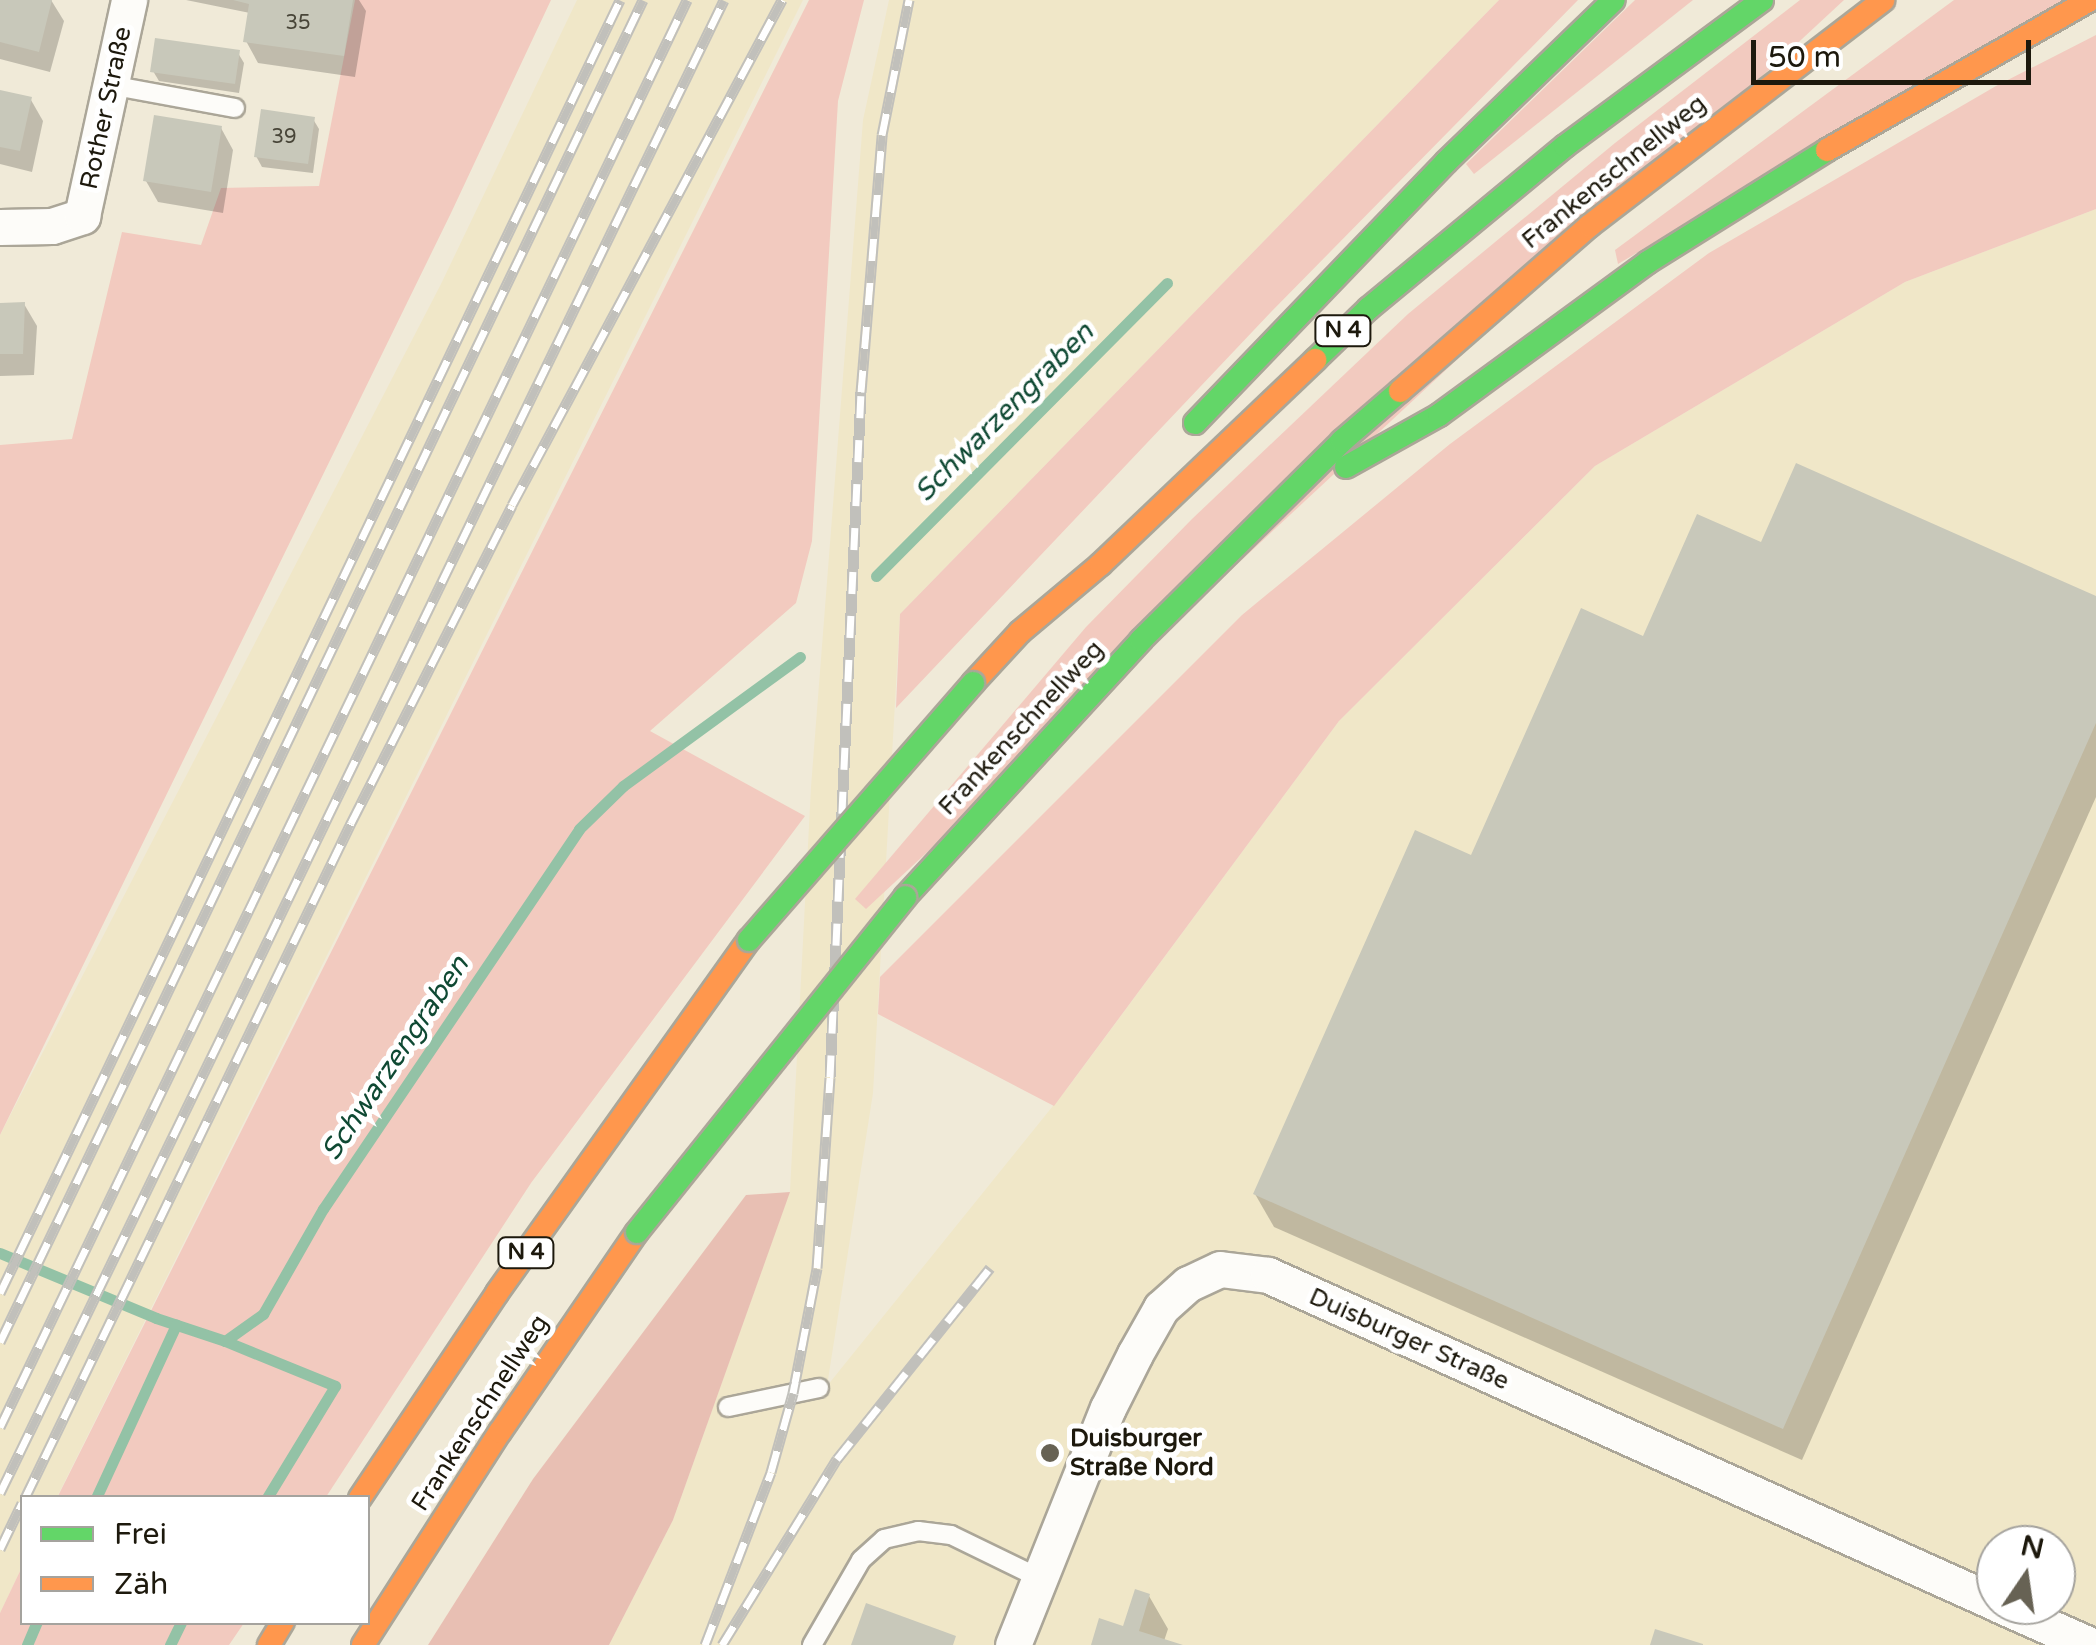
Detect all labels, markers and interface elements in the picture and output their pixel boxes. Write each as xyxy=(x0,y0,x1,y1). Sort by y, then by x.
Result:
house number: 35 xyxy=(285,11,311,35)
scale bar xyxy=(1756,20,2036,82)
street label: Rother Straße xyxy=(74,24,138,192)
text: 50 m xyxy=(1768,39,1841,76)
street label: Frankenschnellweg xyxy=(1516,89,1712,255)
house number: 39 xyxy=(271,125,297,149)
road number: N 4 xyxy=(1313,314,1373,348)
water label: Schwarzengraben xyxy=(908,316,1100,508)
street label: Frankenschnellweg xyxy=(932,634,1110,822)
water label: Schwarzengraben xyxy=(314,950,476,1166)
road number: N 4 xyxy=(496,1236,556,1270)
street label: Duisburger Straße xyxy=(1304,1281,1514,1397)
street label: Frankenschnellweg xyxy=(405,1309,555,1517)
place label: Duisburger Straße Nord xyxy=(1070,1424,1214,1483)
marker: Duisburger Straße Nord xyxy=(1039,1442,1061,1464)
legend xyxy=(20,1495,370,1625)
text: Frei xyxy=(114,1516,167,1553)
north arrow xyxy=(1976,1525,2076,1625)
text: N xyxy=(2018,1529,2047,1567)
text: Zäh xyxy=(114,1566,168,1603)

